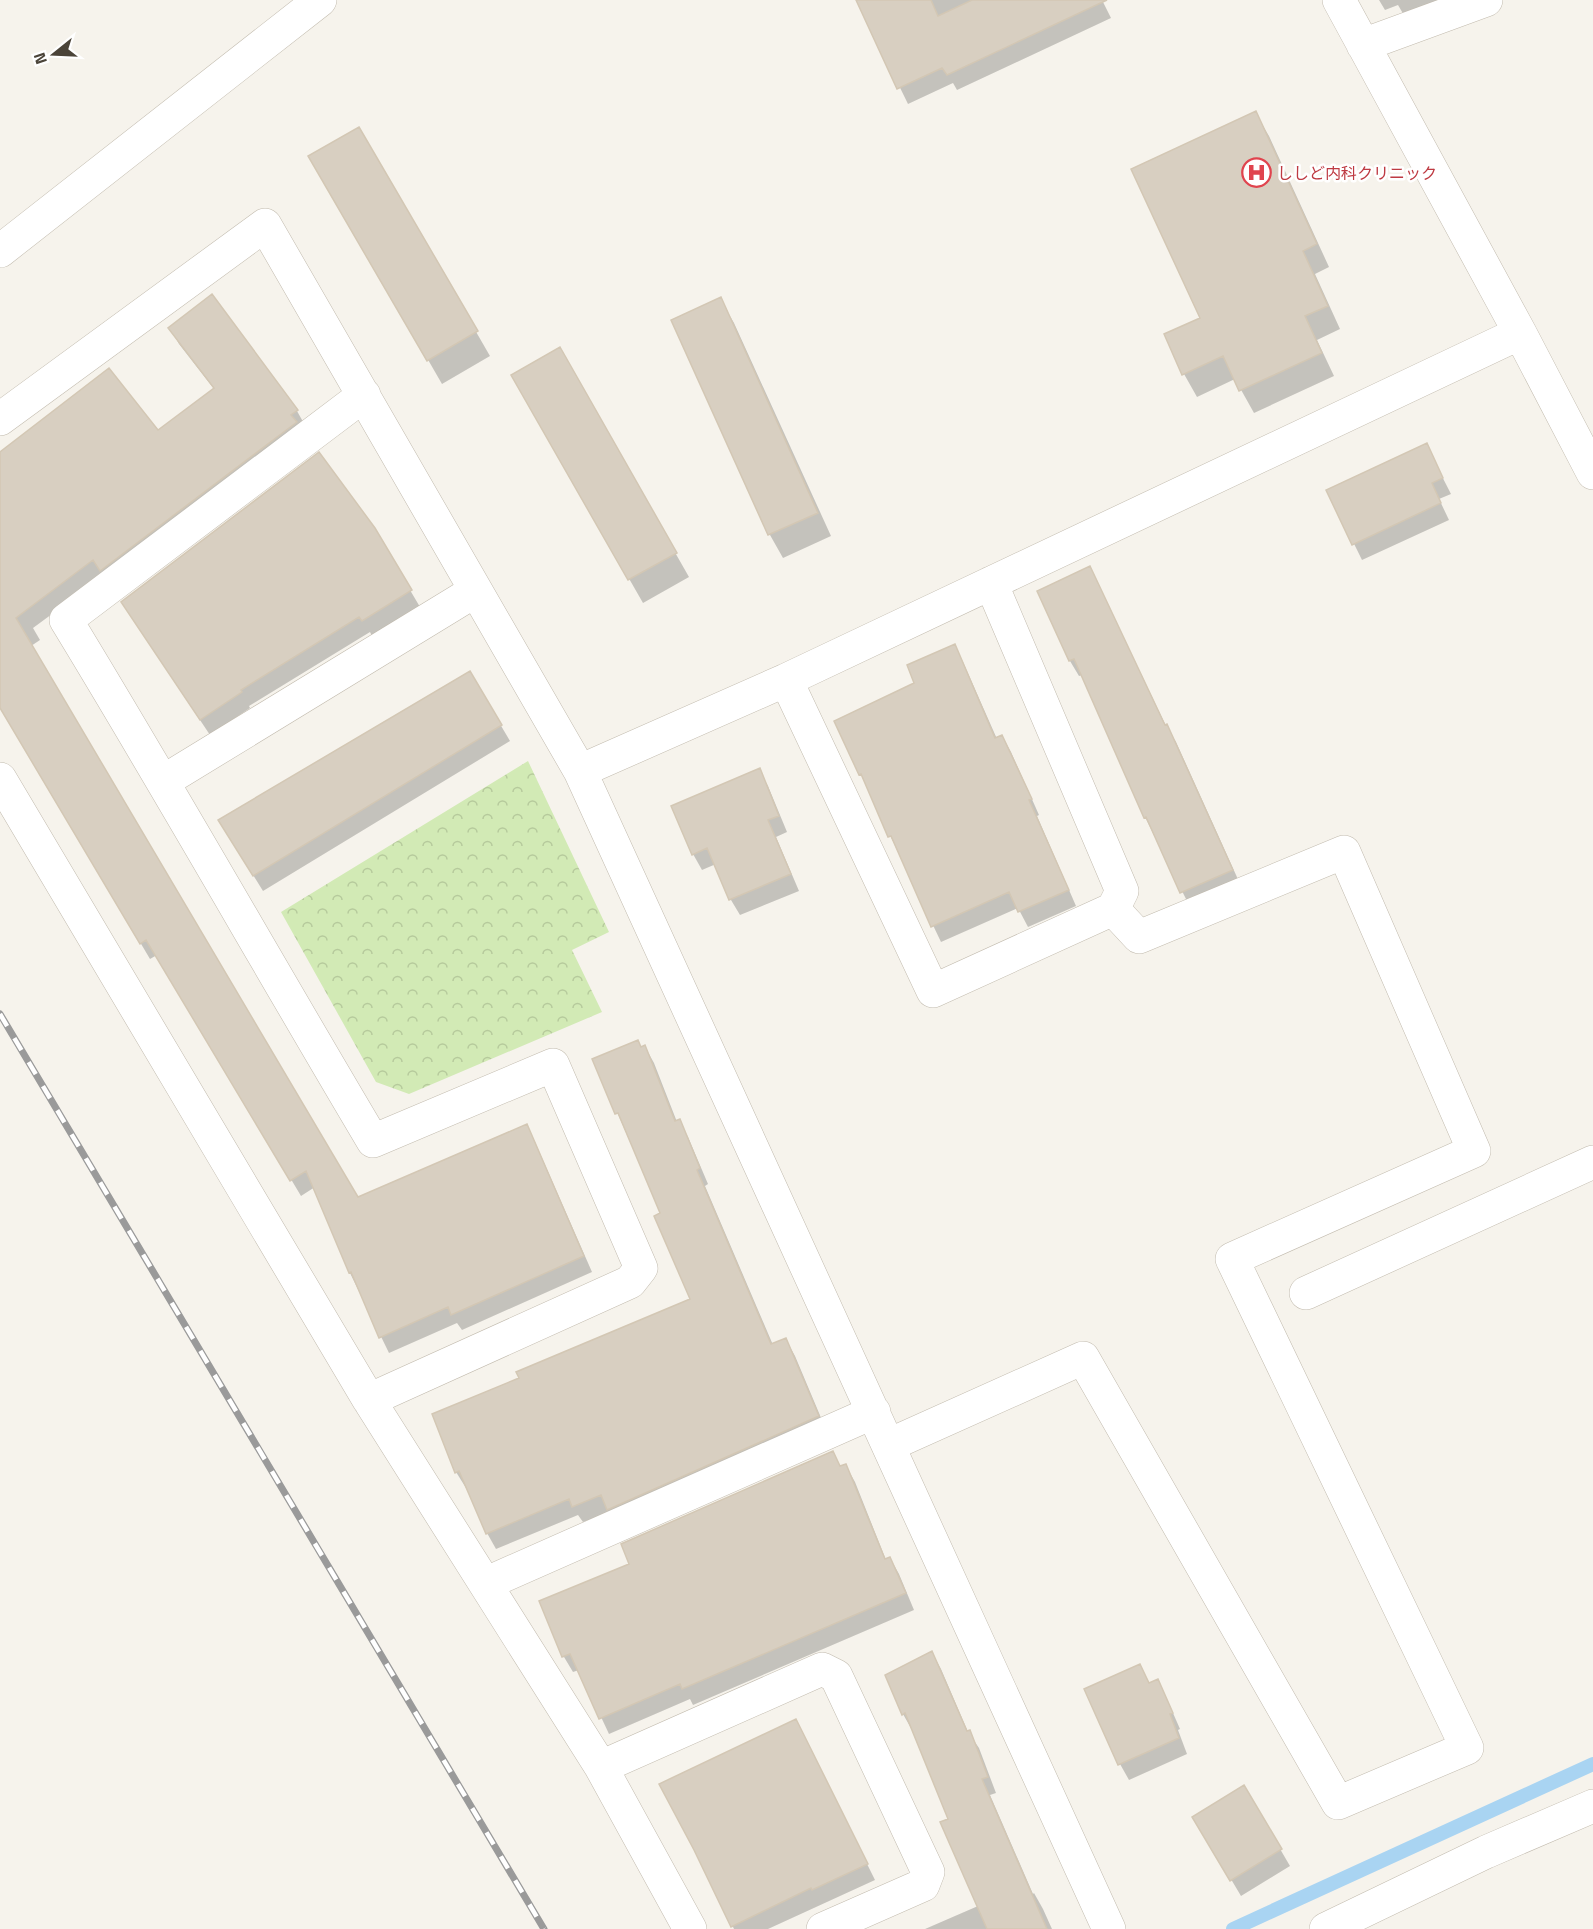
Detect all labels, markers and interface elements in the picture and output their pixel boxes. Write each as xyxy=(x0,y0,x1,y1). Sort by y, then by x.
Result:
north arrow xyxy=(24,24,84,84)
text: N xyxy=(27,50,53,68)
hospital icon: ししど内科クリニック xyxy=(1240,157,1272,189)
place label: ししど内科クリニック xyxy=(1277,161,1437,185)

